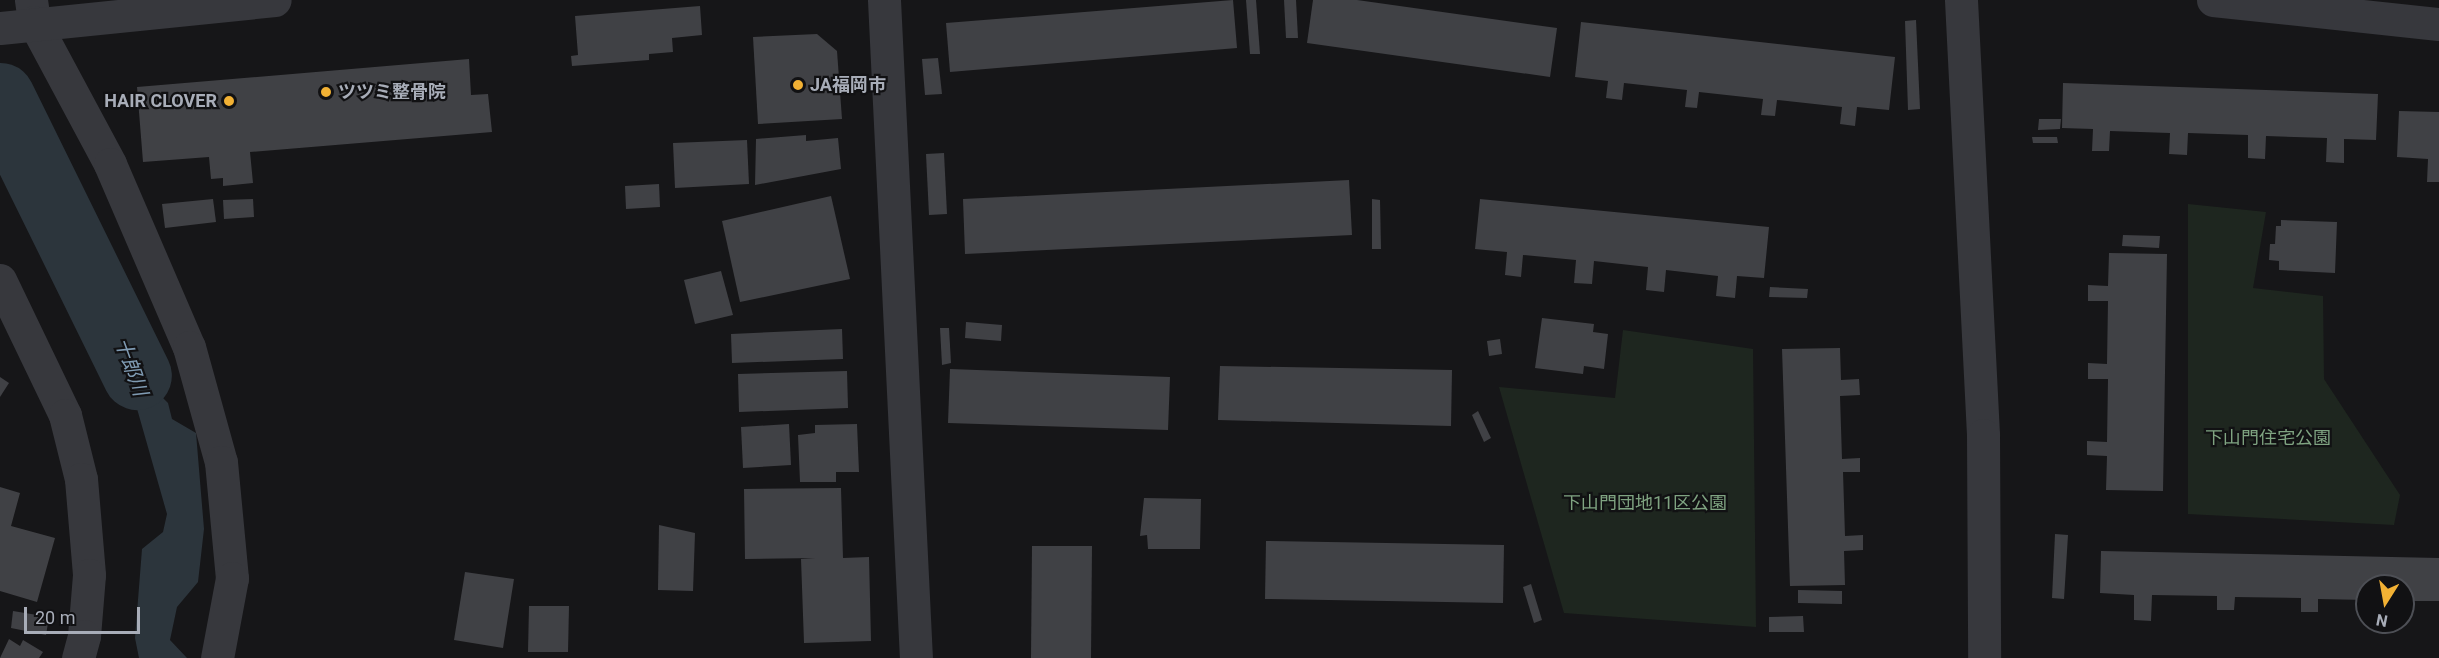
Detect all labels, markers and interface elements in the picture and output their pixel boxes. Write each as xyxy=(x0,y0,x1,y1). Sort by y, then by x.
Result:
place label: JA福岡市 xyxy=(810,74,886,96)
marker: JA福岡市 xyxy=(791,78,805,92)
place label: ツツミ整骨院 xyxy=(338,81,446,103)
marker: ツツミ整骨院 xyxy=(319,85,333,99)
place label: HAIR CLOVER xyxy=(104,90,217,112)
marker: HAIR CLOVER xyxy=(222,94,236,108)
water label: 十郎川 xyxy=(109,335,153,399)
park label: 下山門住宅公園 xyxy=(2205,427,2331,449)
park label: 下山門団地11区公園 xyxy=(1563,492,1727,514)
north arrow xyxy=(2355,574,2415,634)
scale bar xyxy=(27,595,142,633)
text: 20 m xyxy=(35,607,75,628)
text: N xyxy=(2375,610,2389,631)

